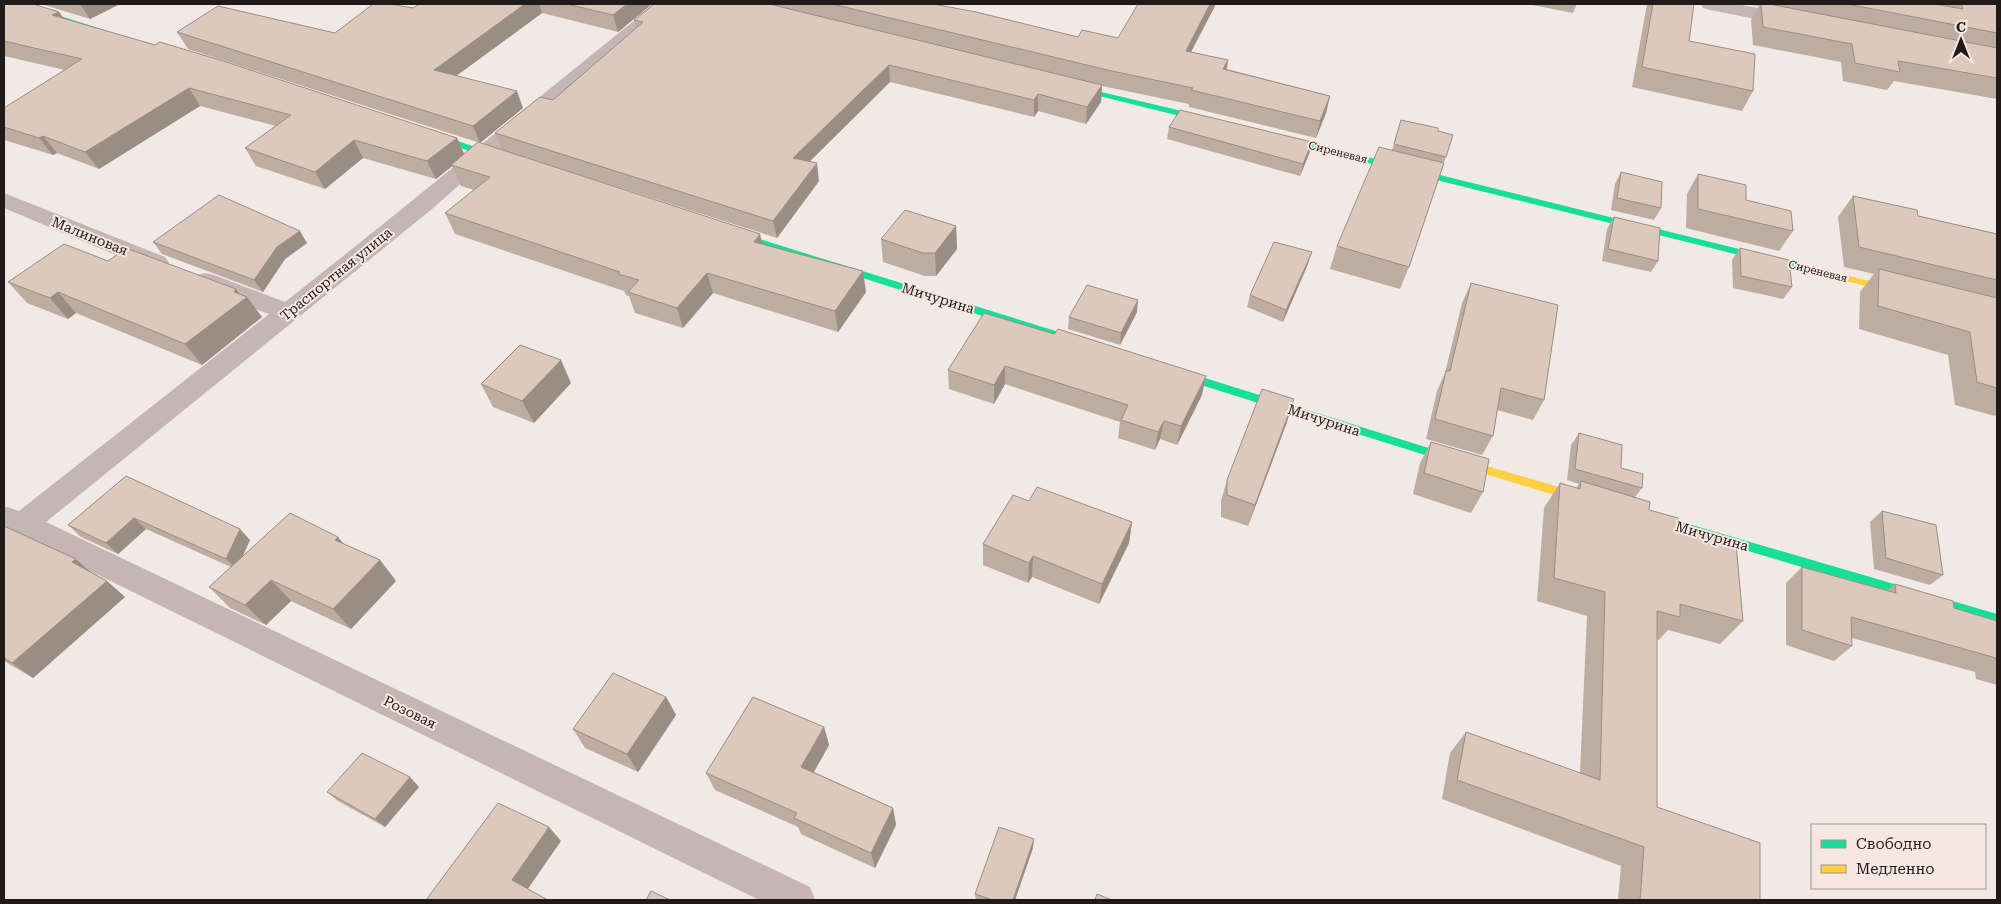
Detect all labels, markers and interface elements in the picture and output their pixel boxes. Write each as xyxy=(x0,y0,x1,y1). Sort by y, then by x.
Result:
north arrow xyxy=(1936,15,1986,65)
text: С xyxy=(1956,19,1966,35)
street label: Сиреневая xyxy=(1307,139,1369,166)
street label: Малиновая xyxy=(50,213,130,259)
street label: Траспортная улица xyxy=(277,224,395,324)
street label: Сиреневая xyxy=(1787,258,1849,285)
street label: Мичурина xyxy=(900,279,977,317)
street label: Мичурина xyxy=(1286,401,1363,439)
street label: Мичурина xyxy=(1674,518,1751,554)
street label: Розовая xyxy=(381,692,439,732)
legend xyxy=(1811,824,1986,889)
text: Свободно xyxy=(1856,835,1931,853)
text: Медленно xyxy=(1856,860,1935,878)

